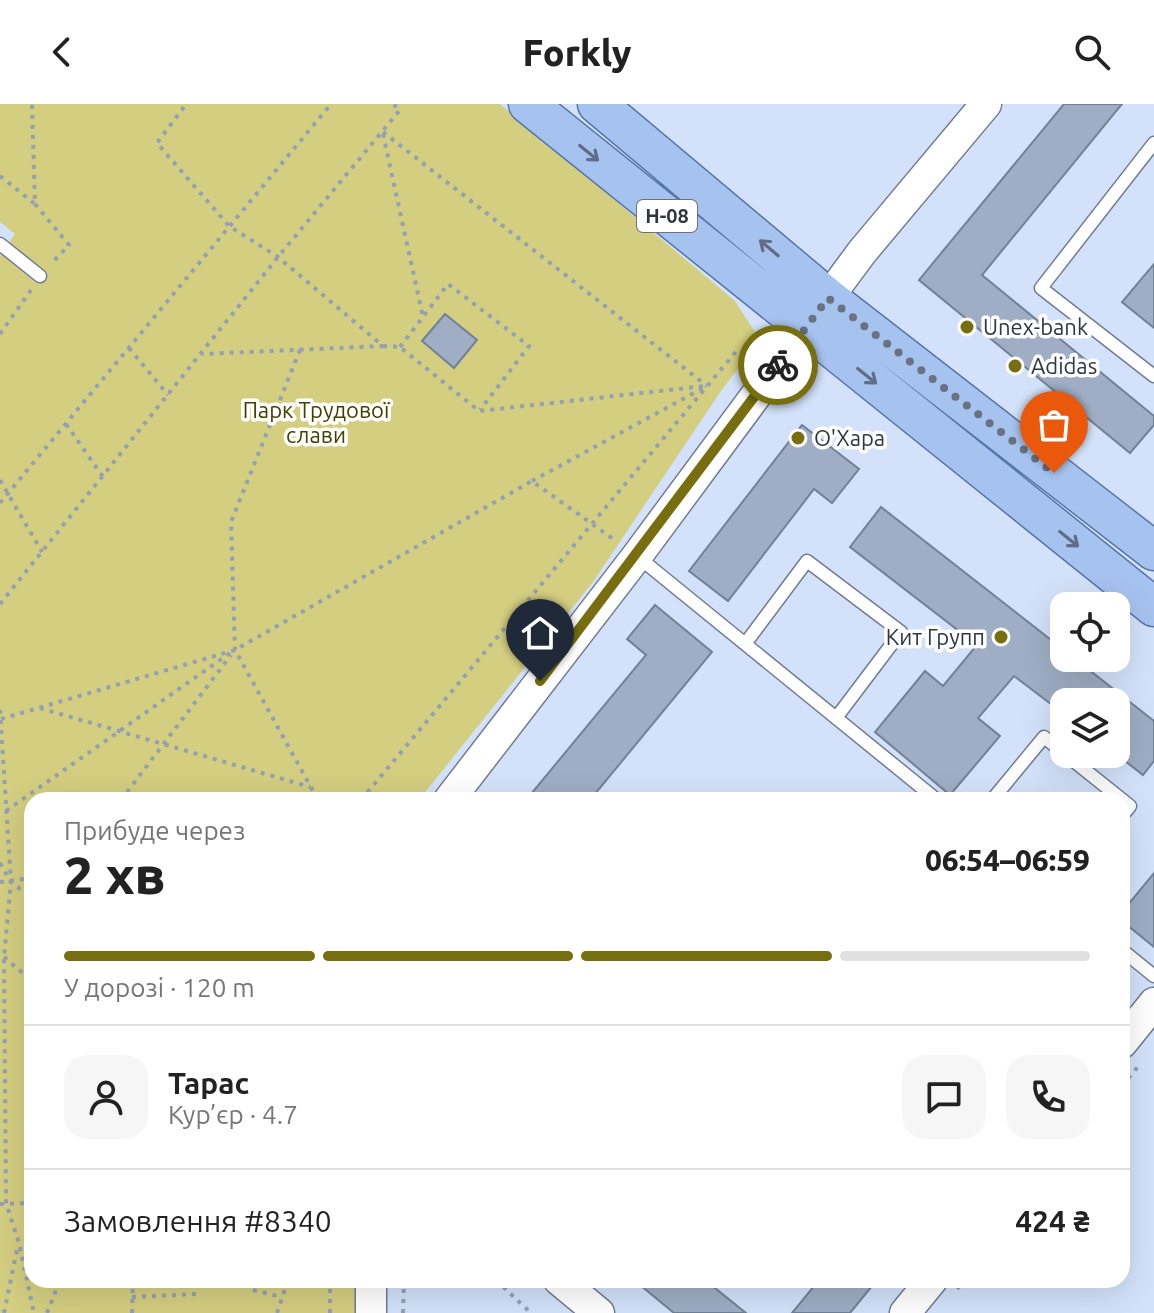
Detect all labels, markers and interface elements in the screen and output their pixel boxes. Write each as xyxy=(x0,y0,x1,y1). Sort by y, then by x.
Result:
icon: back xyxy=(40,30,84,74)
icon: search xyxy=(1070,30,1114,74)
text: Forkly xyxy=(523,32,631,73)
one-way arrow xyxy=(578,144,599,162)
road number: Н-08 xyxy=(637,200,697,232)
one-way arrow xyxy=(759,239,779,257)
place label: Unex-bank xyxy=(983,314,1088,339)
marker: Unex-bank xyxy=(958,318,976,336)
courier xyxy=(738,325,818,405)
icon: bike xyxy=(756,343,800,387)
place label: Adidas xyxy=(1031,353,1097,378)
marker: Adidas xyxy=(1006,357,1024,375)
one-way arrow xyxy=(856,367,877,385)
pin xyxy=(1020,391,1088,473)
park label: Парк Трудової слави xyxy=(243,397,390,447)
icon: bag xyxy=(1032,403,1076,447)
place label: О'Хара xyxy=(814,425,885,450)
marker: О'Хара xyxy=(789,429,807,447)
one-way arrow xyxy=(1058,530,1079,548)
map controls xyxy=(1050,592,1130,768)
button: locate xyxy=(1050,592,1130,672)
pin xyxy=(506,599,574,681)
icon: home xyxy=(518,611,562,655)
place label: Кит Групп xyxy=(886,624,985,649)
marker: Кит Групп xyxy=(992,628,1010,646)
button: layers xyxy=(1050,688,1130,768)
text: Прибуде через xyxy=(64,816,245,845)
text: 06:54–06:59 xyxy=(925,843,1090,877)
text: 2 хв xyxy=(64,846,166,904)
text: У дорозі · 120 m xyxy=(64,973,255,1002)
button: person xyxy=(64,1055,148,1139)
button: chat xyxy=(902,1055,986,1139)
button: phone xyxy=(1006,1055,1090,1139)
text: Тарас xyxy=(168,1066,249,1100)
text: Кур’єр · 4.7 xyxy=(168,1100,298,1129)
text: Замовлення #8340 xyxy=(64,1204,332,1238)
text: 424 ₴ xyxy=(1015,1204,1090,1238)

